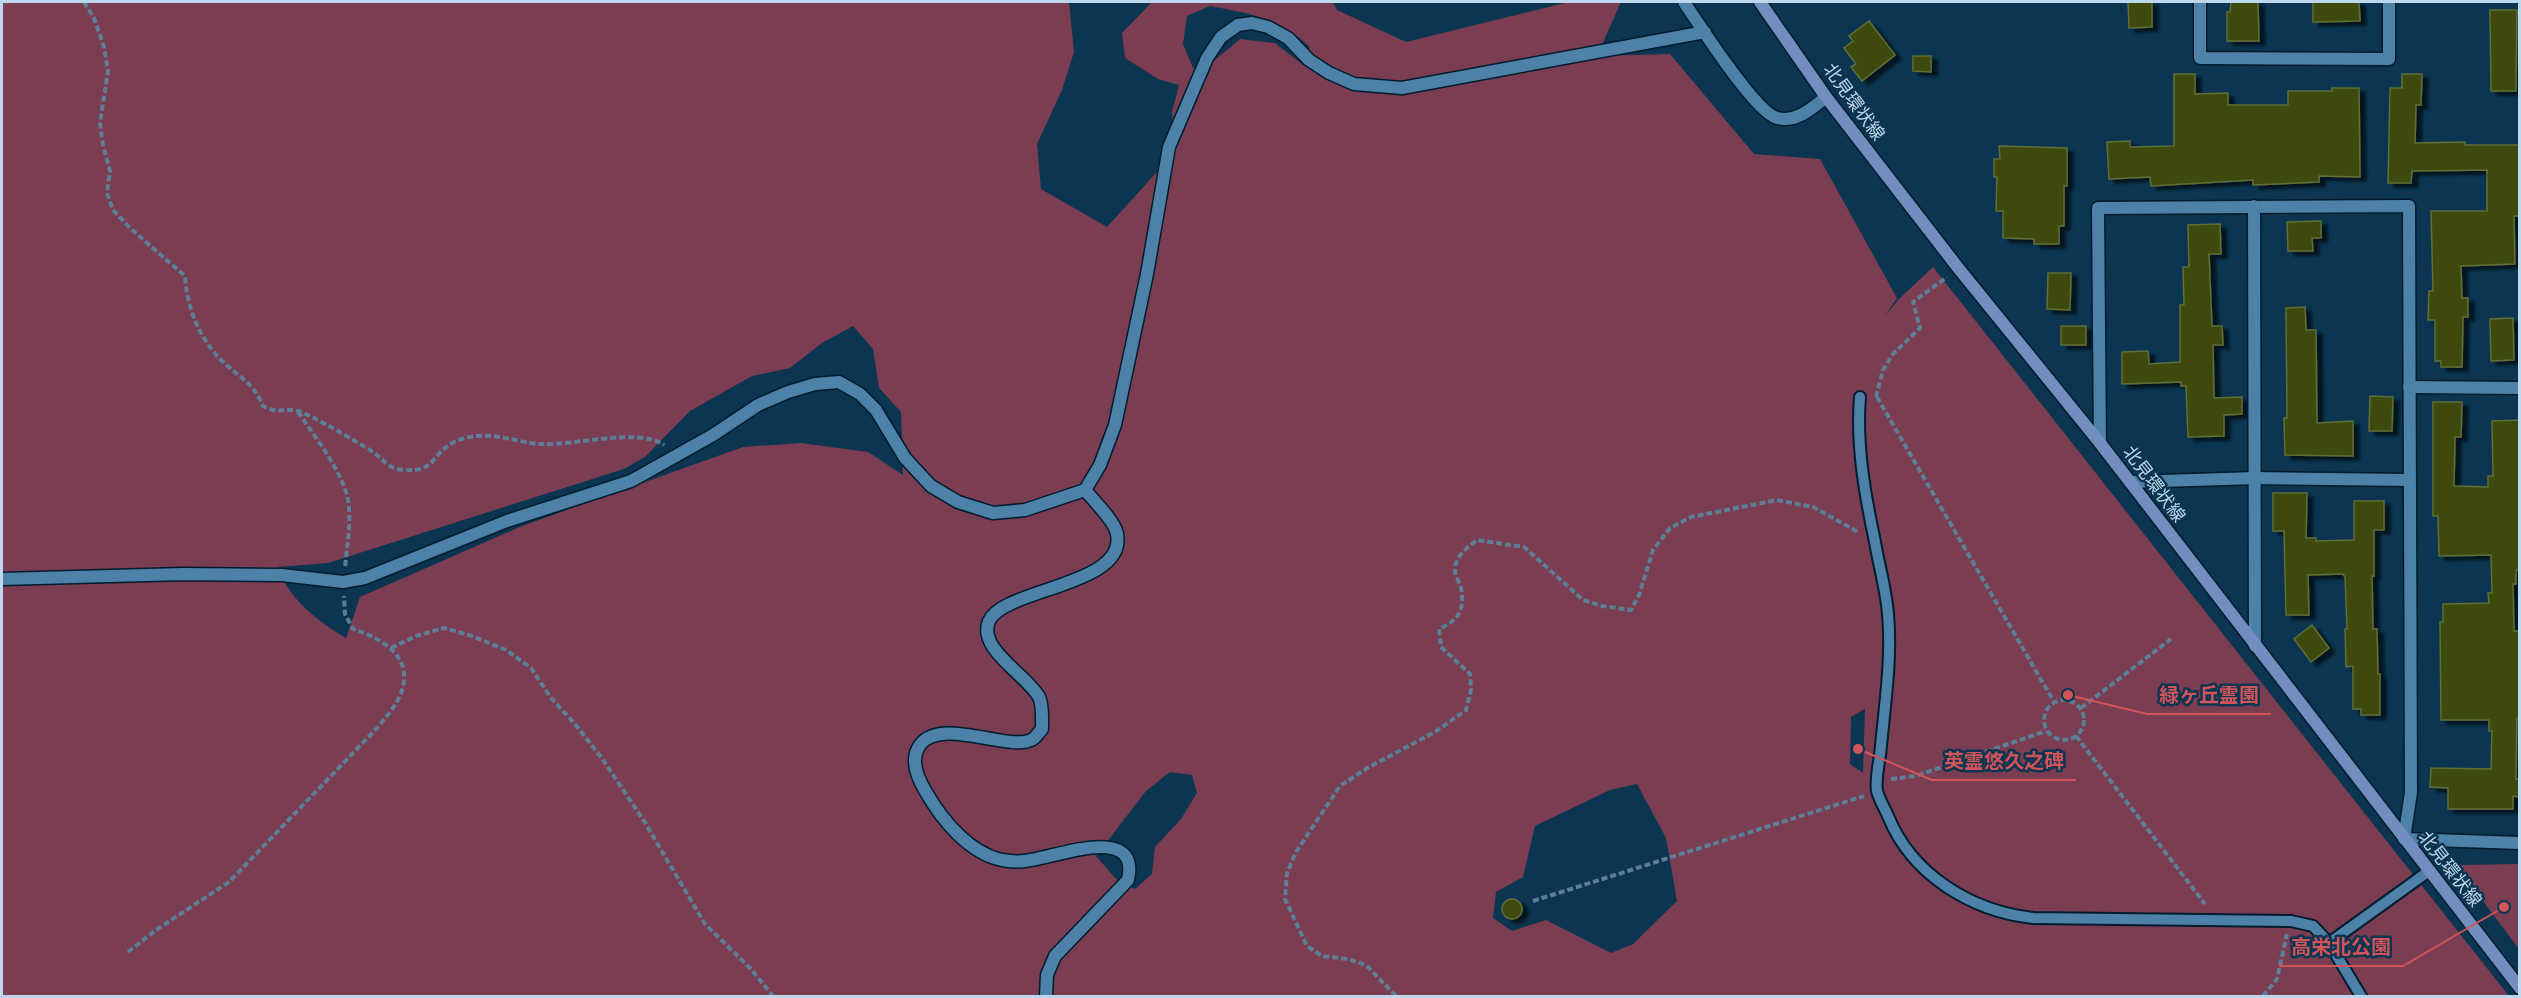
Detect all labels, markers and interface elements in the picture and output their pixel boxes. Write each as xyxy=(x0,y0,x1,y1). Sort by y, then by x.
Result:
street label: 北見環状線 xyxy=(1819,58,1891,145)
street label: 北見環状線 xyxy=(2118,440,2191,527)
callout: 緑ヶ丘霊園 xyxy=(2147,676,2271,714)
text: 緑ヶ丘霊園 xyxy=(2159,681,2259,708)
callout: 英霊悠久之碑 xyxy=(1932,742,2076,780)
text: 英霊悠久之碑 xyxy=(1944,747,2064,774)
street label: 北見環状線 xyxy=(2414,826,2488,911)
callout: 高栄北公園 xyxy=(2279,928,2403,966)
text: 高栄北公園 xyxy=(2291,933,2391,960)

